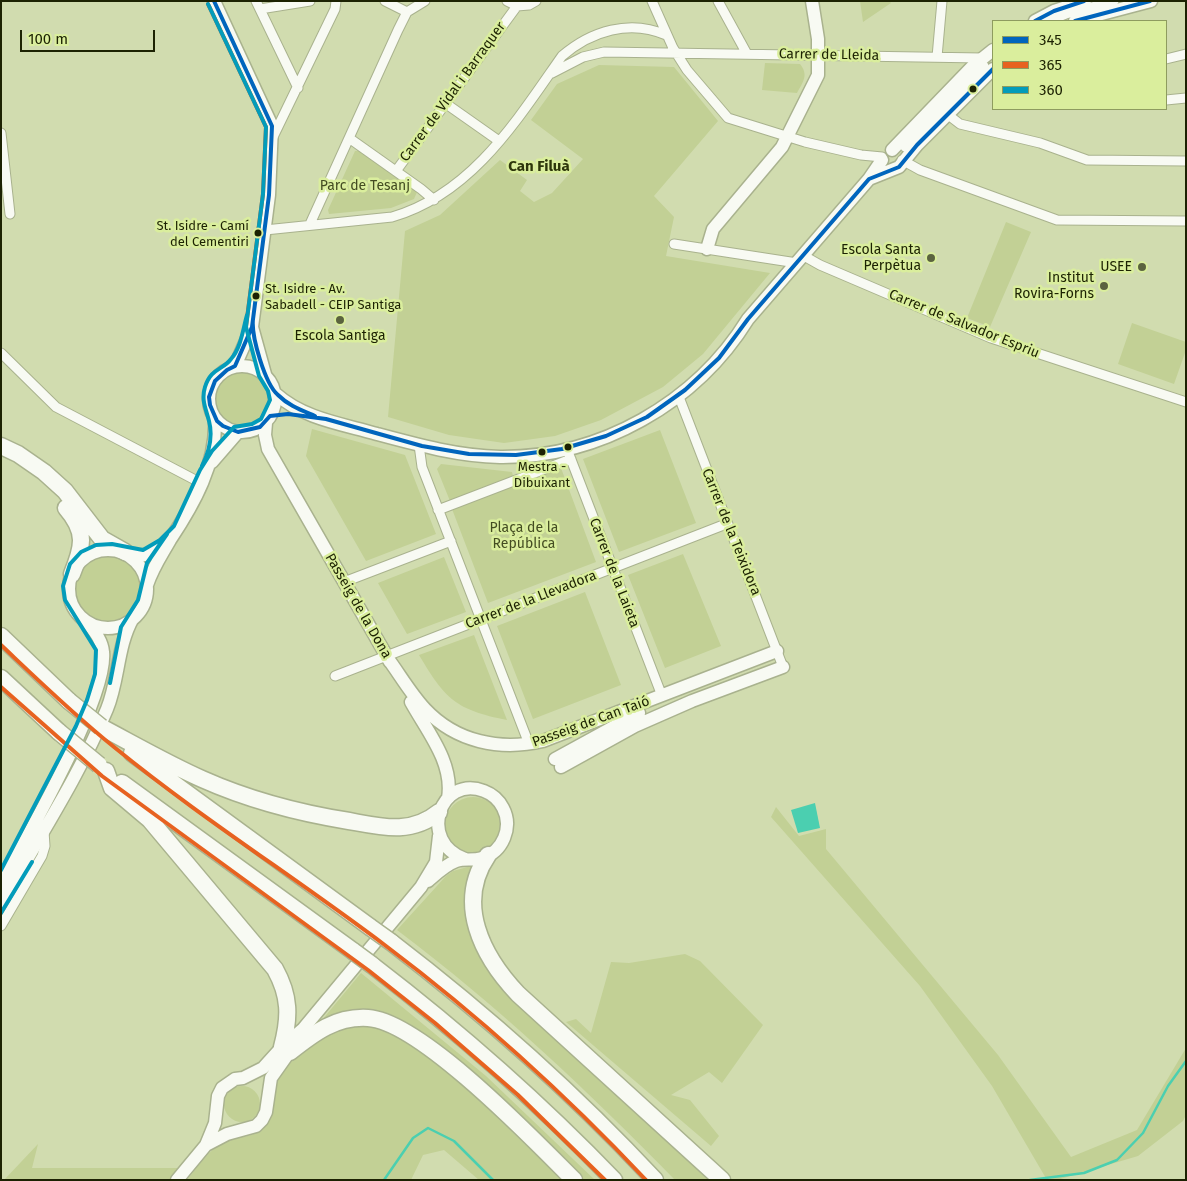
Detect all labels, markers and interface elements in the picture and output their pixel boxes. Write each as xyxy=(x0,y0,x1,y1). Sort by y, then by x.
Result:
street label: Carrer de Vidal i Barraquer xyxy=(397,19,509,165)
scale bar xyxy=(22,20,158,52)
legend xyxy=(992,20,1167,110)
text: 100 m xyxy=(28,30,68,48)
text: 345 xyxy=(1039,31,1062,49)
street label: Carrer de Lleida xyxy=(779,46,879,64)
text: 365 xyxy=(1039,56,1062,74)
text: 360 xyxy=(1039,81,1063,99)
unlabelled marker xyxy=(968,84,978,94)
district label: Can Filuà xyxy=(508,158,570,176)
park label: Parc de Tesanj xyxy=(320,178,410,194)
place label: St. Isidre - Camí del Cementiri xyxy=(156,218,249,249)
marker: St. Isidre - Camí del Cementiri xyxy=(253,228,263,238)
place label: Escola Santa Perpètua xyxy=(841,242,921,274)
marker: Escola Santa Perpètua xyxy=(925,252,937,264)
place label: USEE xyxy=(1100,259,1132,275)
marker: USEE xyxy=(1136,261,1148,273)
place label: Institut Rovira-Forns xyxy=(1014,270,1094,302)
marker: Institut Rovira-Forns xyxy=(1098,280,1110,292)
place label: St. Isidre - Av. Sabadell - CEIP Santiga xyxy=(265,281,401,312)
street label: Carrer de Salvador Espriu xyxy=(886,286,1042,362)
marker: St. Isidre - Av. Sabadell - CEIP Santiga xyxy=(251,291,261,301)
marker: Escola Santiga xyxy=(334,314,346,326)
place label: Escola Santiga xyxy=(295,328,385,344)
unlabelled marker xyxy=(563,442,573,452)
marker: Mestra - Dibuixant xyxy=(537,447,547,457)
place label: Mestra - Dibuixant xyxy=(514,459,570,490)
street label: Carrer de la Teixidora xyxy=(698,466,764,598)
street label: Carrer de la Laieta xyxy=(585,516,643,630)
park label: Plaça de la República xyxy=(490,520,558,552)
street label: Passeig de la Dona xyxy=(321,551,395,661)
street label: Carrer de la Llevadora xyxy=(463,567,599,633)
street label: Passeig de Can Taió xyxy=(530,693,652,751)

